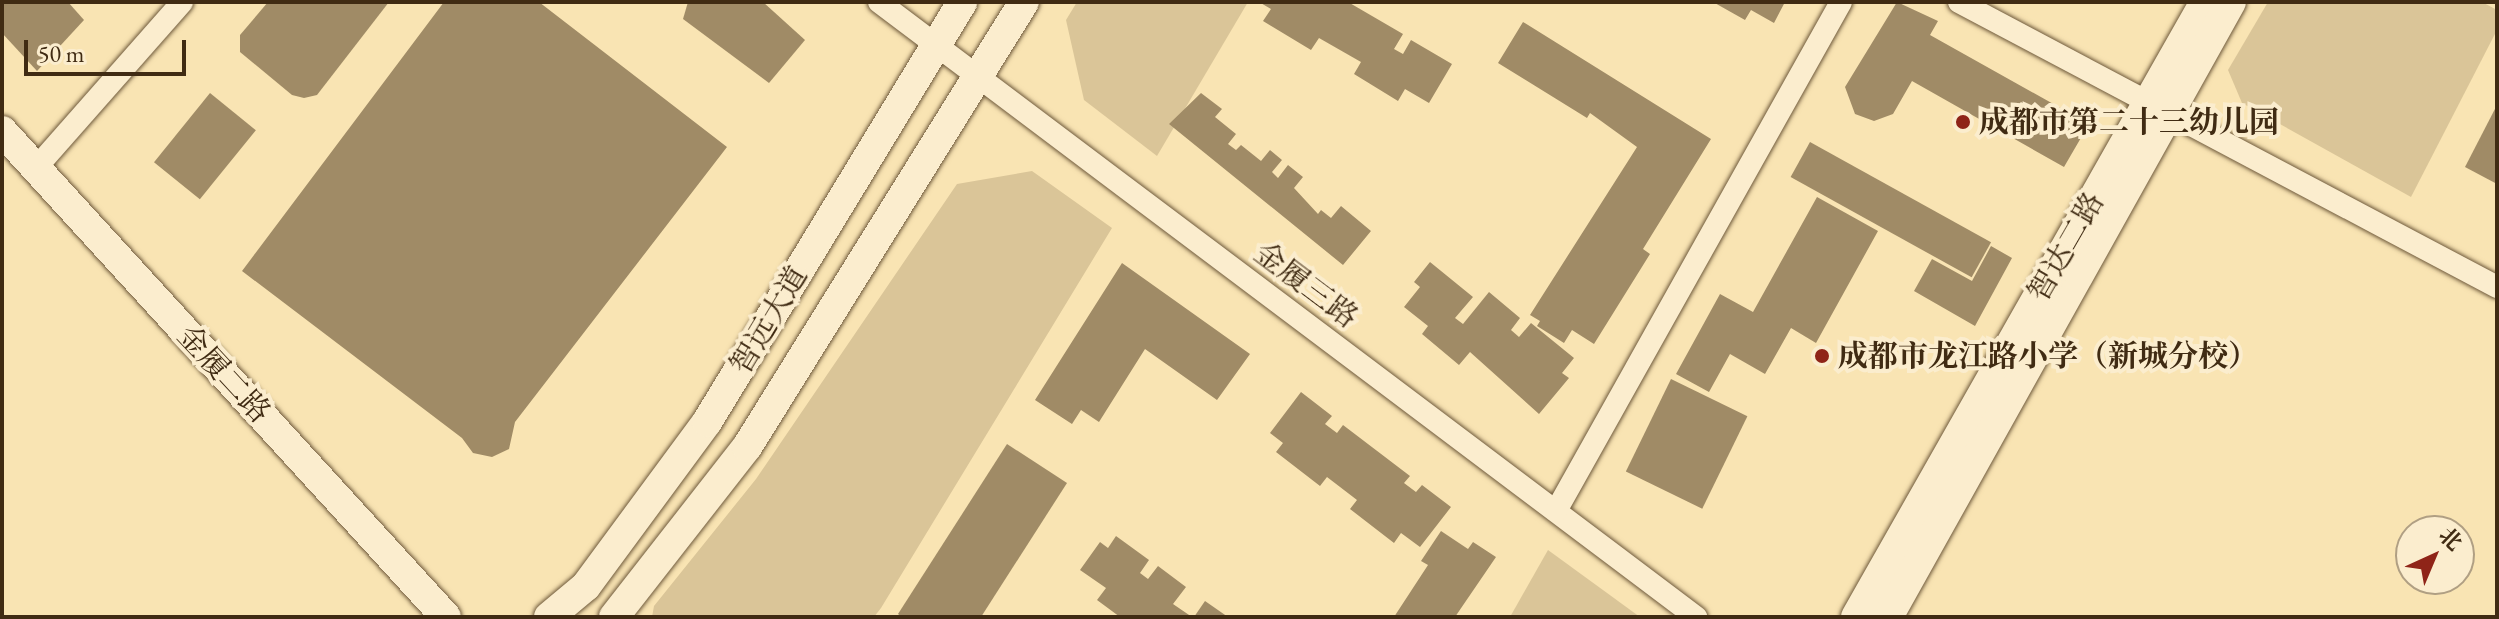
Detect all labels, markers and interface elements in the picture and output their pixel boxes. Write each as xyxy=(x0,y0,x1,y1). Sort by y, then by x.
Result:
scale bar xyxy=(28,24,190,74)
text: 50 m xyxy=(38,38,85,69)
place label: 成都市第二十三幼儿园 xyxy=(1979,104,2279,140)
marker: 成都市第二十三幼儿园 xyxy=(1954,113,1972,131)
street label: 智达二路 xyxy=(2020,186,2112,308)
street label: 金履三路 xyxy=(1247,235,1365,335)
street label: 智远大道 xyxy=(723,259,815,381)
street label: 金履二路 xyxy=(170,318,278,430)
place label: 成都市龙江路小学（新城分校） xyxy=(1838,338,2258,374)
marker: 成都市龙江路小学（新城分校） xyxy=(1813,347,1831,365)
north arrow xyxy=(2395,515,2475,595)
text: 北 xyxy=(2433,521,2469,557)

